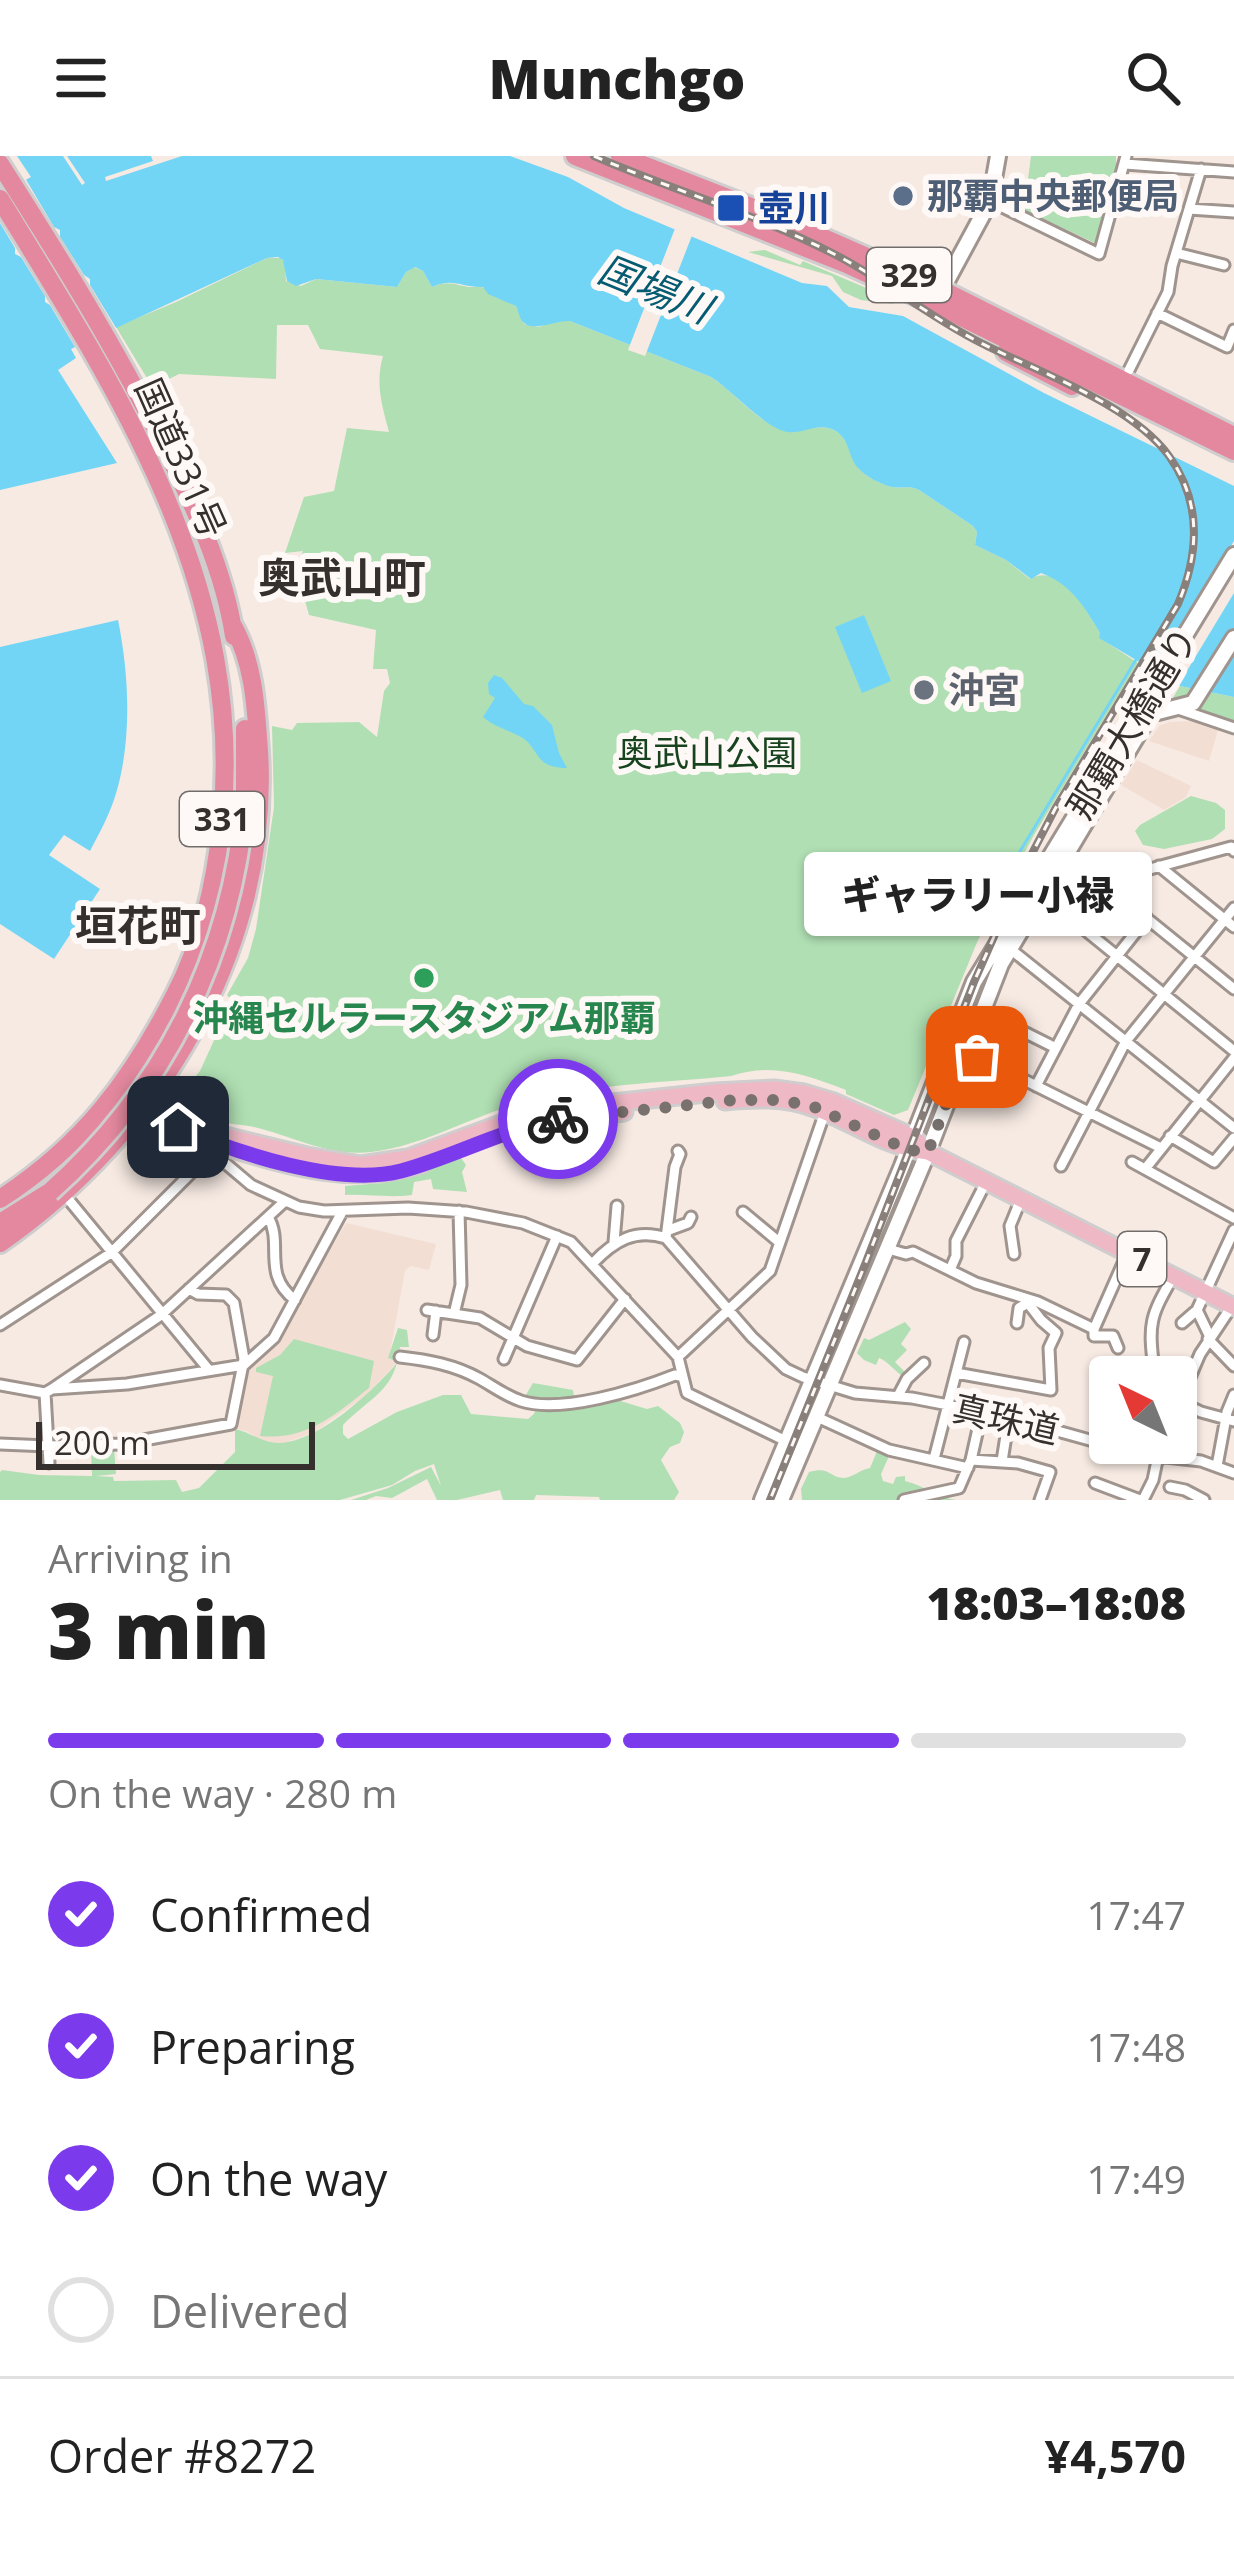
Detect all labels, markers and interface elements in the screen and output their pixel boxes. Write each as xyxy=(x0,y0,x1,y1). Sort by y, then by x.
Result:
text: Munchgo xyxy=(489,41,745,115)
icon: menu xyxy=(48,45,114,111)
icon: search xyxy=(1120,45,1186,111)
place label: 那覇中央郵便局 xyxy=(927,171,1179,220)
place label: 壺川 xyxy=(758,183,830,232)
marker: 那覇中央郵便局 xyxy=(890,183,916,209)
marker: 壺川 xyxy=(715,192,747,224)
water label: 国場川 xyxy=(591,241,723,336)
road number: 329 xyxy=(867,248,951,302)
street label: 国道331号 xyxy=(125,370,238,545)
district label: 奥武山町 xyxy=(258,548,426,605)
street label: 那覇大橋通り xyxy=(1055,618,1208,828)
place label: 沖宮 xyxy=(948,665,1020,714)
marker: 沖宮 xyxy=(911,677,937,703)
park label: 奥武山公園 xyxy=(617,728,797,777)
road number: 331 xyxy=(180,792,264,846)
callout: ギャラリー小禄 xyxy=(803,853,1151,937)
text: ギャラリー小禄 xyxy=(841,867,1115,920)
district label: 垣花町 xyxy=(75,896,201,953)
marker: 沖縄セルラースタジアム那覇 xyxy=(411,965,437,991)
place label: 沖縄セルラースタジアム那覇 xyxy=(192,993,656,1042)
pin xyxy=(926,1006,1028,1108)
icon: bag xyxy=(944,1024,1010,1090)
courier xyxy=(498,1059,618,1179)
pin xyxy=(127,1076,229,1178)
icon: bike xyxy=(525,1086,591,1152)
icon: home xyxy=(145,1094,211,1160)
road number: 7 xyxy=(1118,1232,1166,1286)
north arrow xyxy=(1089,1356,1197,1464)
map controls xyxy=(1089,1356,1197,1464)
street label: 真珠道 xyxy=(948,1382,1064,1455)
scale bar xyxy=(36,1416,315,1469)
text: 200 m xyxy=(54,1420,150,1465)
text: Arriving in xyxy=(48,1531,233,1584)
text: 18:03–18:08 xyxy=(927,1572,1186,1633)
text: 3 min xyxy=(48,1576,270,1682)
text: On the way · 280 m xyxy=(48,1766,397,1819)
icon: check xyxy=(48,1881,114,1947)
text: Confirmed xyxy=(150,1884,372,1945)
text: 17:47 xyxy=(1087,1888,1186,1941)
icon: check xyxy=(48,2013,114,2079)
text: Preparing xyxy=(150,2016,355,2077)
text: 17:48 xyxy=(1087,2020,1186,2073)
icon: check xyxy=(48,2145,114,2211)
text: On the way xyxy=(150,2148,387,2209)
text: 17:49 xyxy=(1087,2152,1186,2205)
text: Delivered xyxy=(150,2280,350,2341)
text: Order #8272 xyxy=(48,2425,316,2486)
text: ¥4,570 xyxy=(1045,2425,1186,2486)

